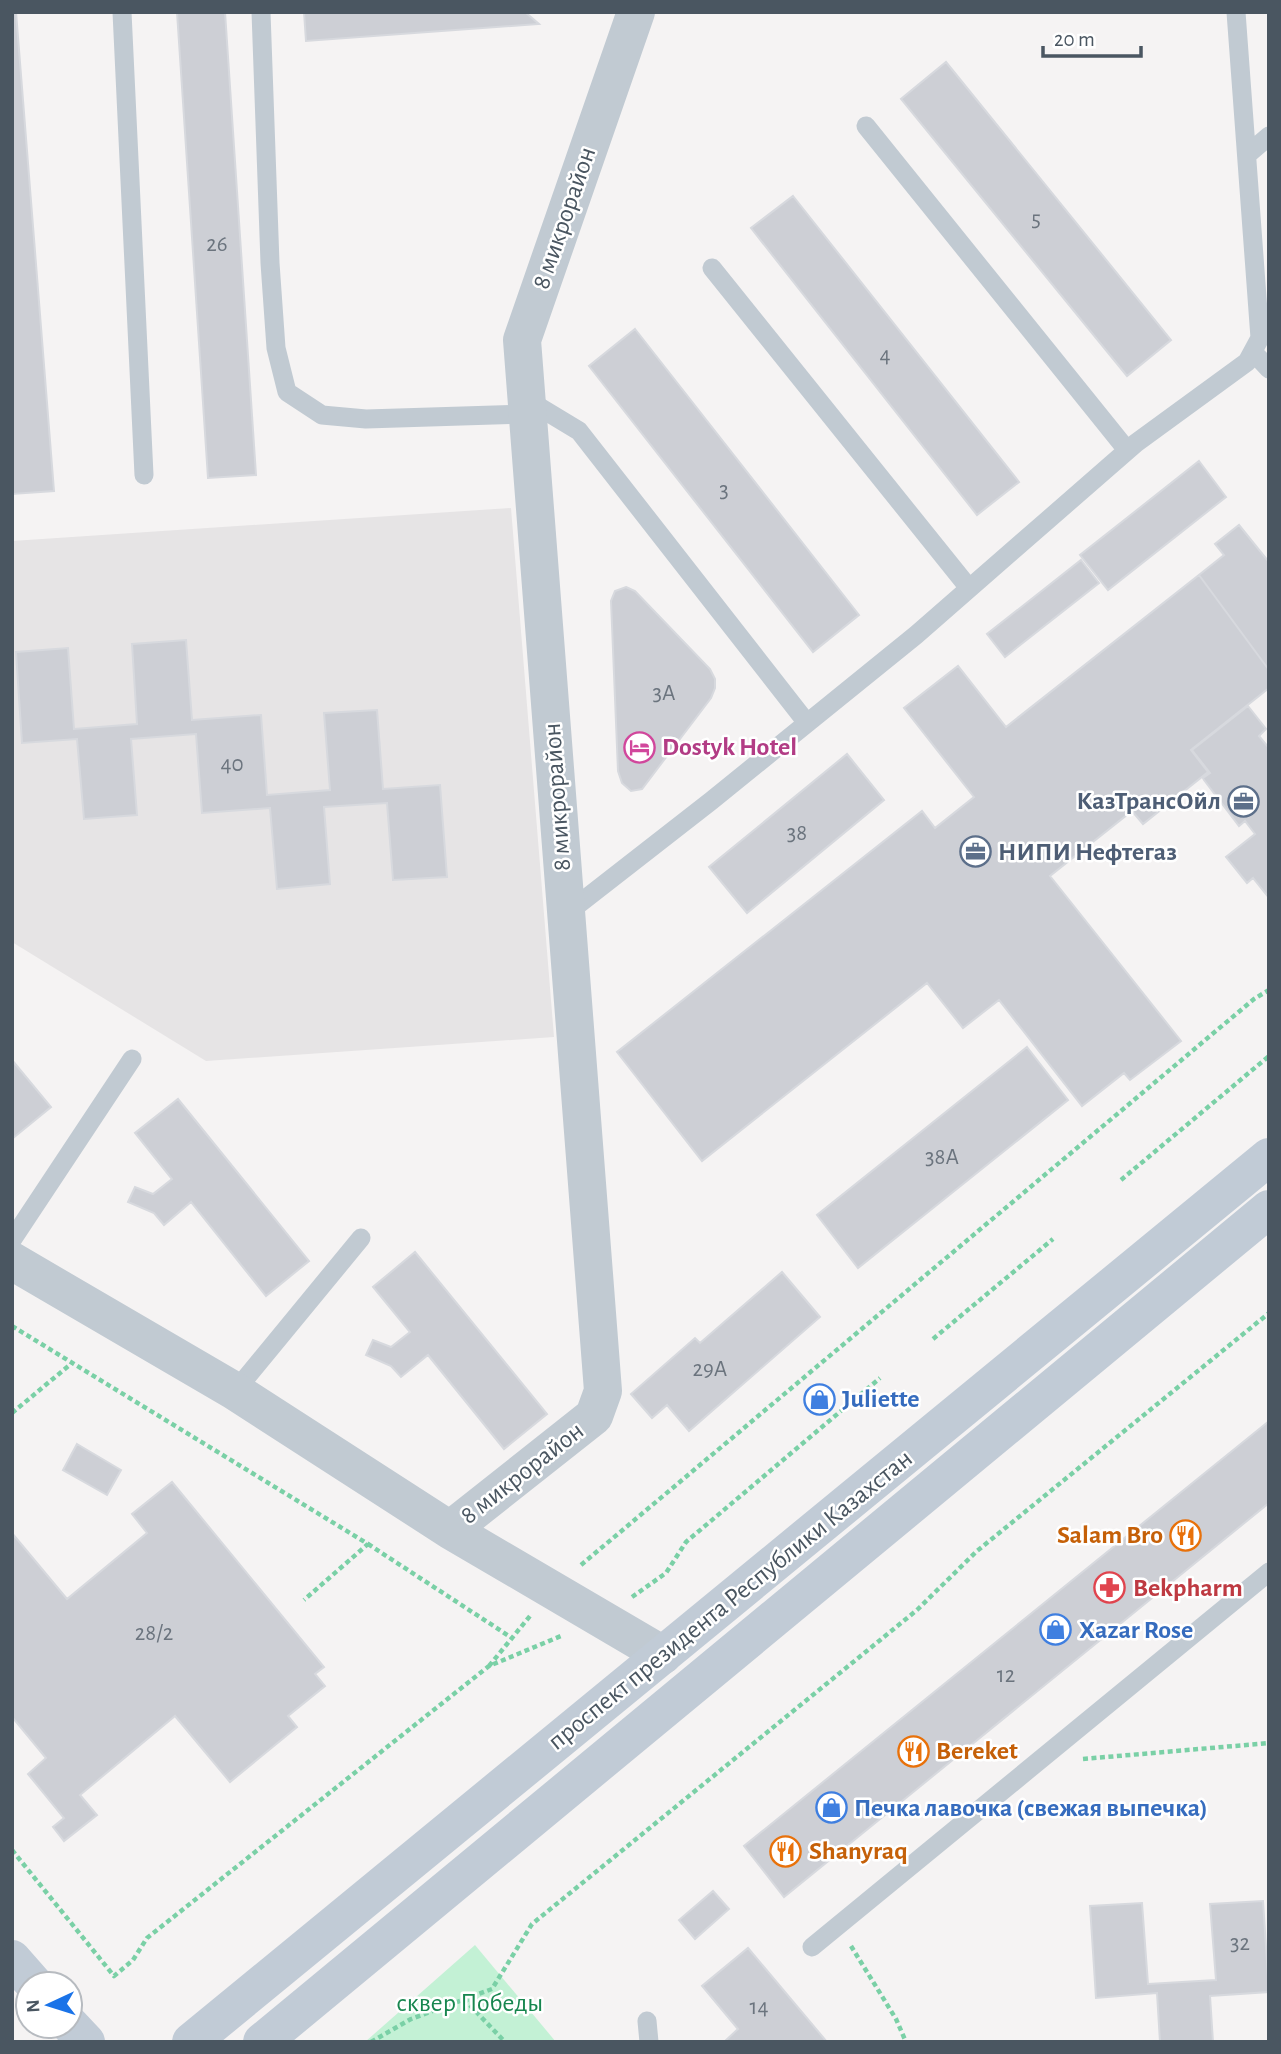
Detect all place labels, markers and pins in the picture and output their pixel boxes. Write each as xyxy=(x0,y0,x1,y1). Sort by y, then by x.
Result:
hotel icon: Dostyk Hotel xyxy=(622,730,656,764)
place label: Dostyk Hotel xyxy=(662,734,797,760)
office icon: КазТрансОйл xyxy=(1227,784,1261,818)
place label: КазТрансОйл xyxy=(1077,788,1221,814)
office icon: НИПИ Нефтегаз xyxy=(958,835,992,869)
place label: НИПИ Нефтегаз xyxy=(998,839,1177,865)
shop icon: Juliette xyxy=(802,1382,836,1416)
place label: Juliette xyxy=(842,1386,920,1412)
restaurant icon: Salam Bro xyxy=(1169,1518,1203,1552)
place label: Salam Bro xyxy=(1057,1522,1163,1548)
pharmacy icon: Bekpharm xyxy=(1093,1571,1127,1605)
place label: Bekpharm xyxy=(1133,1575,1243,1601)
shop icon: Xazar Rose xyxy=(1039,1613,1073,1647)
place label: Xazar Rose xyxy=(1079,1617,1193,1643)
restaurant icon: Bereket xyxy=(896,1734,930,1768)
place label: Bereket xyxy=(936,1738,1018,1764)
shop icon: Печка лавочка (свежая выпечка) xyxy=(814,1791,848,1825)
place label: Печка лавочка (свежая выпечка) xyxy=(854,1795,1208,1821)
restaurant icon: Shanyraq xyxy=(769,1834,803,1868)
place label: Shanyraq xyxy=(809,1838,908,1864)

